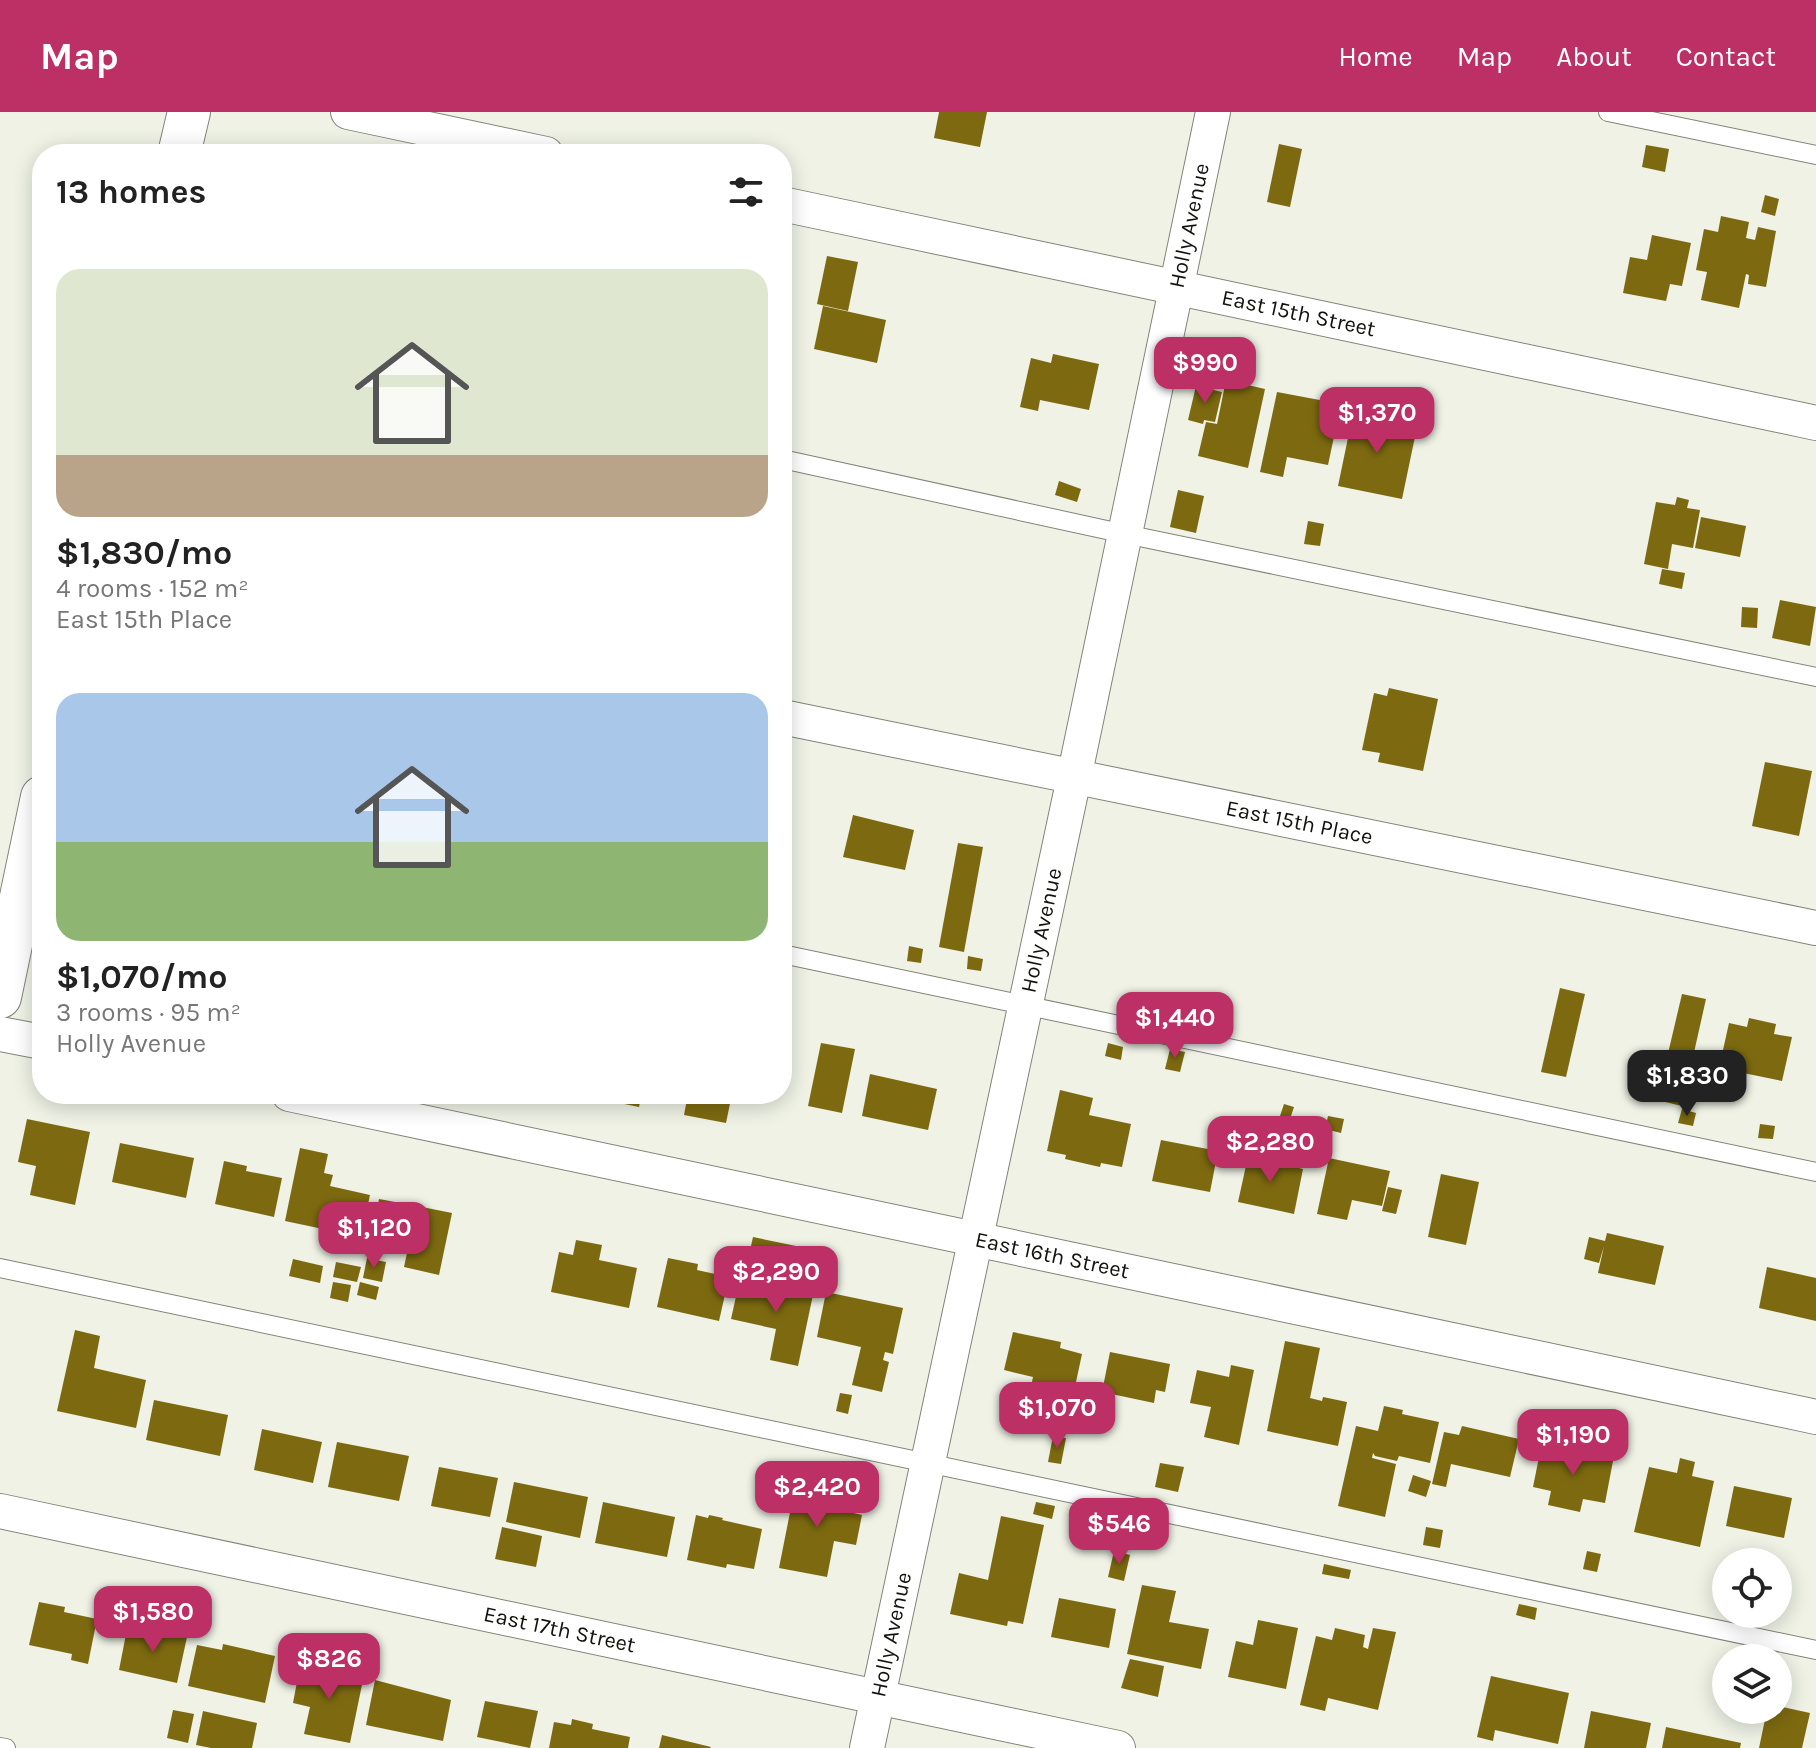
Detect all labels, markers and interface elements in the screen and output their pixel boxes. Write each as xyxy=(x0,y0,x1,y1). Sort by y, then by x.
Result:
text: Map xyxy=(40,34,119,79)
text: Home xyxy=(1338,40,1413,73)
text: Map xyxy=(1457,40,1512,73)
text: About xyxy=(1556,40,1632,73)
text: Contact xyxy=(1676,40,1776,73)
street label: Holly Avenue xyxy=(1164,161,1215,291)
icon: filters xyxy=(724,170,768,214)
text: 13 homes xyxy=(56,172,207,212)
street label: East 15th Street xyxy=(1219,284,1378,342)
icon: home xyxy=(340,321,484,465)
pin: $990 xyxy=(1158,337,1252,405)
text: $990 xyxy=(1172,347,1238,378)
pin: $1,370 xyxy=(1312,387,1442,455)
text: $1,370 xyxy=(1337,397,1417,428)
text: $1,830/mo xyxy=(56,533,232,573)
text: 4 rooms · 152 m² xyxy=(56,573,249,604)
text: East 15th Place xyxy=(56,604,232,635)
icon: home xyxy=(340,745,484,889)
street label: East 15th Place xyxy=(1224,795,1375,850)
street label: Holly Avenue xyxy=(1016,866,1067,995)
text: $1,070/mo xyxy=(56,957,228,997)
pin: $1,440 xyxy=(1110,992,1240,1060)
text: 3 rooms · 95 m² xyxy=(56,997,241,1028)
text: $1,440 xyxy=(1134,1002,1216,1033)
text: Holly Avenue xyxy=(56,1028,206,1059)
pin: $1,830 xyxy=(1622,1050,1752,1118)
text: $1,830 xyxy=(1645,1060,1729,1091)
pin: $2,280 xyxy=(1205,1116,1335,1184)
text: $2,280 xyxy=(1225,1126,1315,1157)
pin: $1,120 xyxy=(309,1202,439,1270)
text: $1,120 xyxy=(336,1212,412,1243)
street label: East 16th Street xyxy=(973,1226,1131,1284)
pin: $2,290 xyxy=(711,1246,841,1314)
text: $2,290 xyxy=(732,1256,820,1287)
pin: $1,070 xyxy=(992,1382,1122,1450)
text: $1,070 xyxy=(1017,1392,1097,1423)
pin: $1,190 xyxy=(1508,1409,1638,1477)
text: $1,190 xyxy=(1535,1419,1611,1450)
pin: $2,420 xyxy=(752,1461,882,1529)
text: $2,420 xyxy=(773,1471,861,1502)
pin: $546 xyxy=(1072,1498,1166,1566)
text: $546 xyxy=(1087,1508,1151,1539)
map controls xyxy=(1712,1548,1792,1724)
button: locate xyxy=(1712,1548,1792,1628)
street label: Holly Avenue xyxy=(865,1570,917,1699)
pin: $1,580 xyxy=(88,1586,218,1654)
text: $1,580 xyxy=(112,1596,194,1627)
street label: East 17th Street xyxy=(481,1601,638,1658)
pin: $826 xyxy=(282,1633,376,1701)
text: $826 xyxy=(296,1643,362,1674)
button: layers xyxy=(1712,1644,1792,1724)

